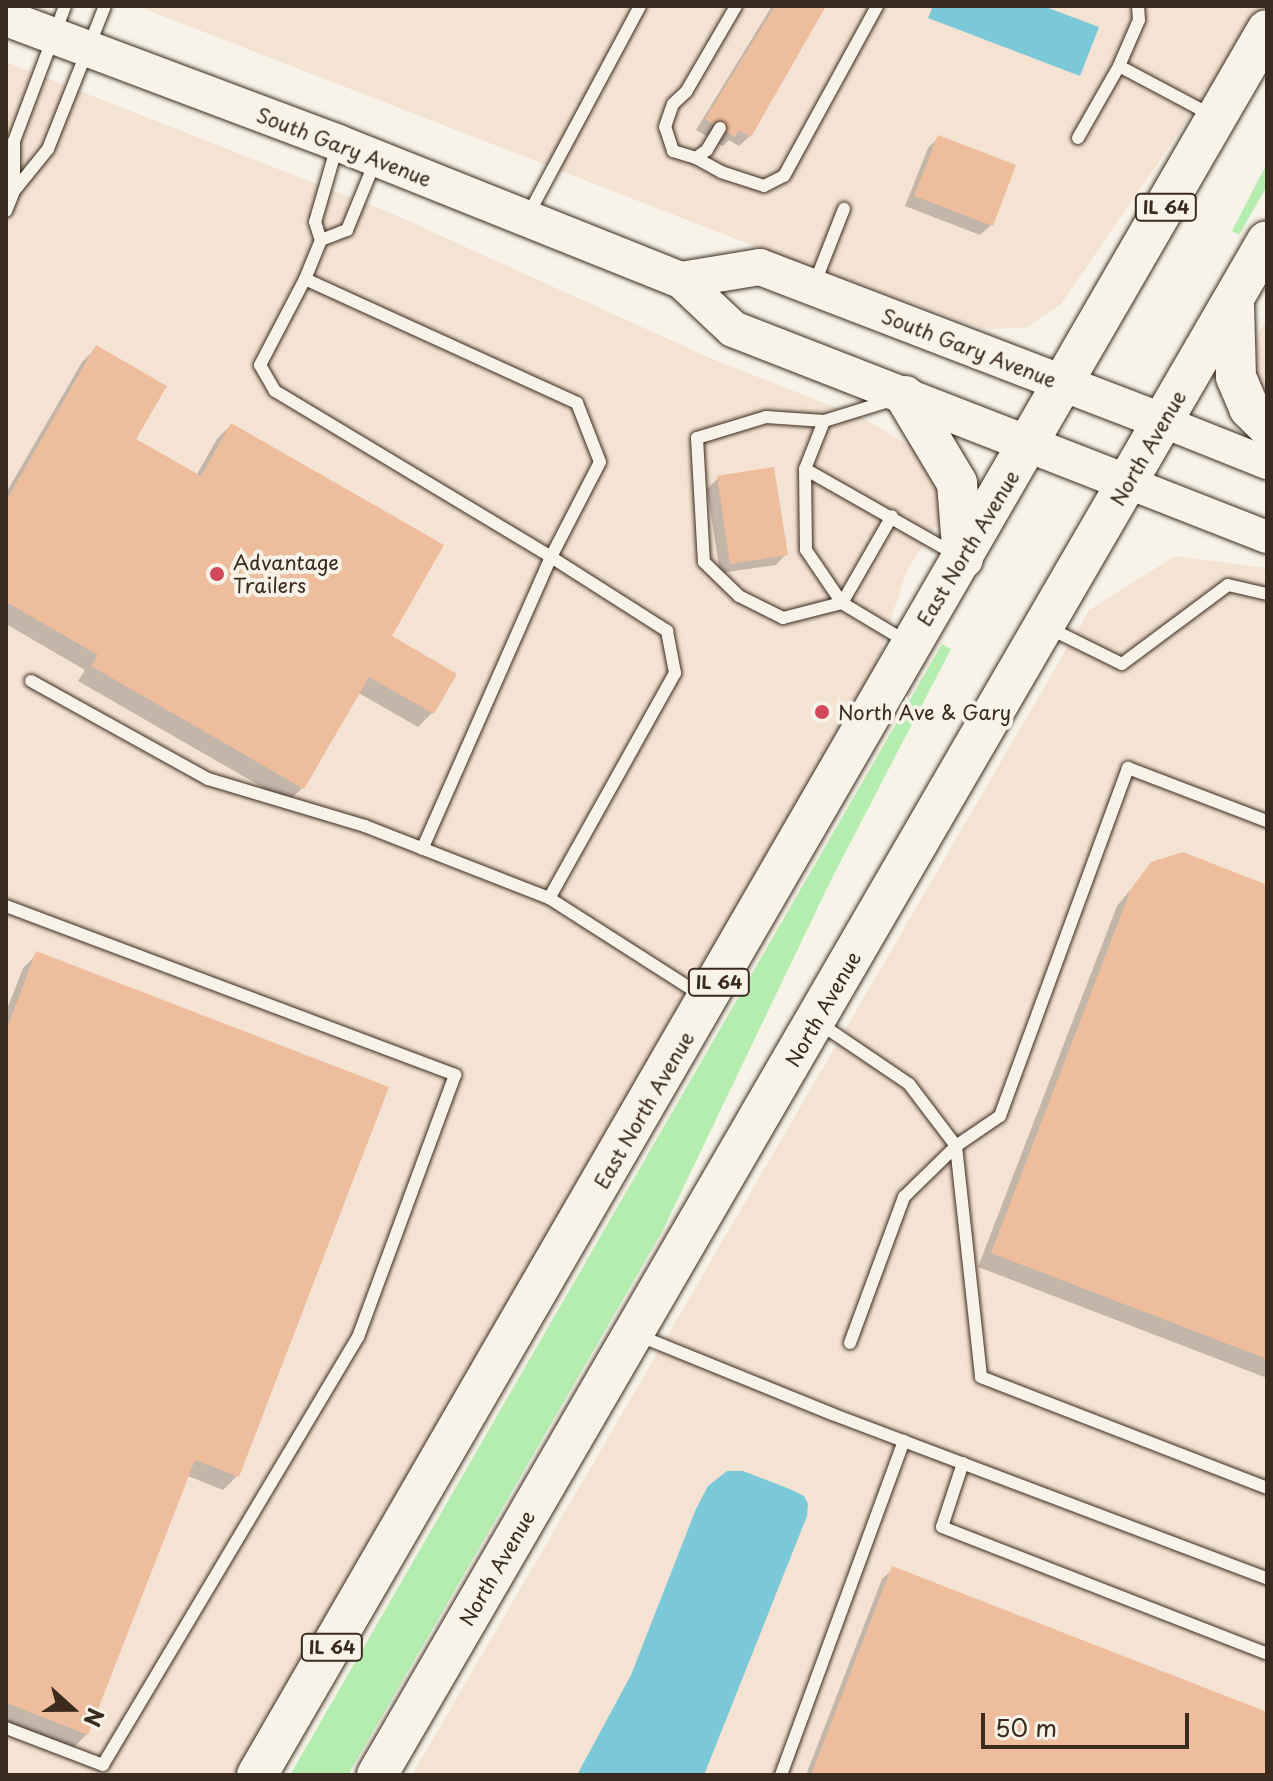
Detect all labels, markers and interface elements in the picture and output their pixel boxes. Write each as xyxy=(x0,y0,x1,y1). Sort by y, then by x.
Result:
street label: South Gary Avenue xyxy=(253,103,435,191)
road number: IL 64 xyxy=(1134,193,1198,221)
street label: South Gary Avenue xyxy=(878,304,1060,392)
street label: North Avenue xyxy=(1105,385,1191,511)
street label: East North Avenue xyxy=(912,465,1024,631)
place label: Advantage Trailers xyxy=(233,550,339,597)
marker: Advantage Trailers xyxy=(208,565,226,583)
place label: North Ave & Gary xyxy=(838,700,1013,724)
marker: North Ave & Gary xyxy=(813,703,831,721)
street label: North Avenue xyxy=(780,946,866,1072)
road number: IL 64 xyxy=(687,968,751,996)
street label: East North Avenue xyxy=(589,1027,699,1193)
street label: North Avenue xyxy=(454,1505,540,1631)
road number: IL 64 xyxy=(300,1633,364,1661)
north arrow xyxy=(32,1669,112,1749)
scale bar xyxy=(985,1697,1193,1747)
text: N xyxy=(76,1704,113,1732)
text: 50 m xyxy=(995,1709,1057,1745)

